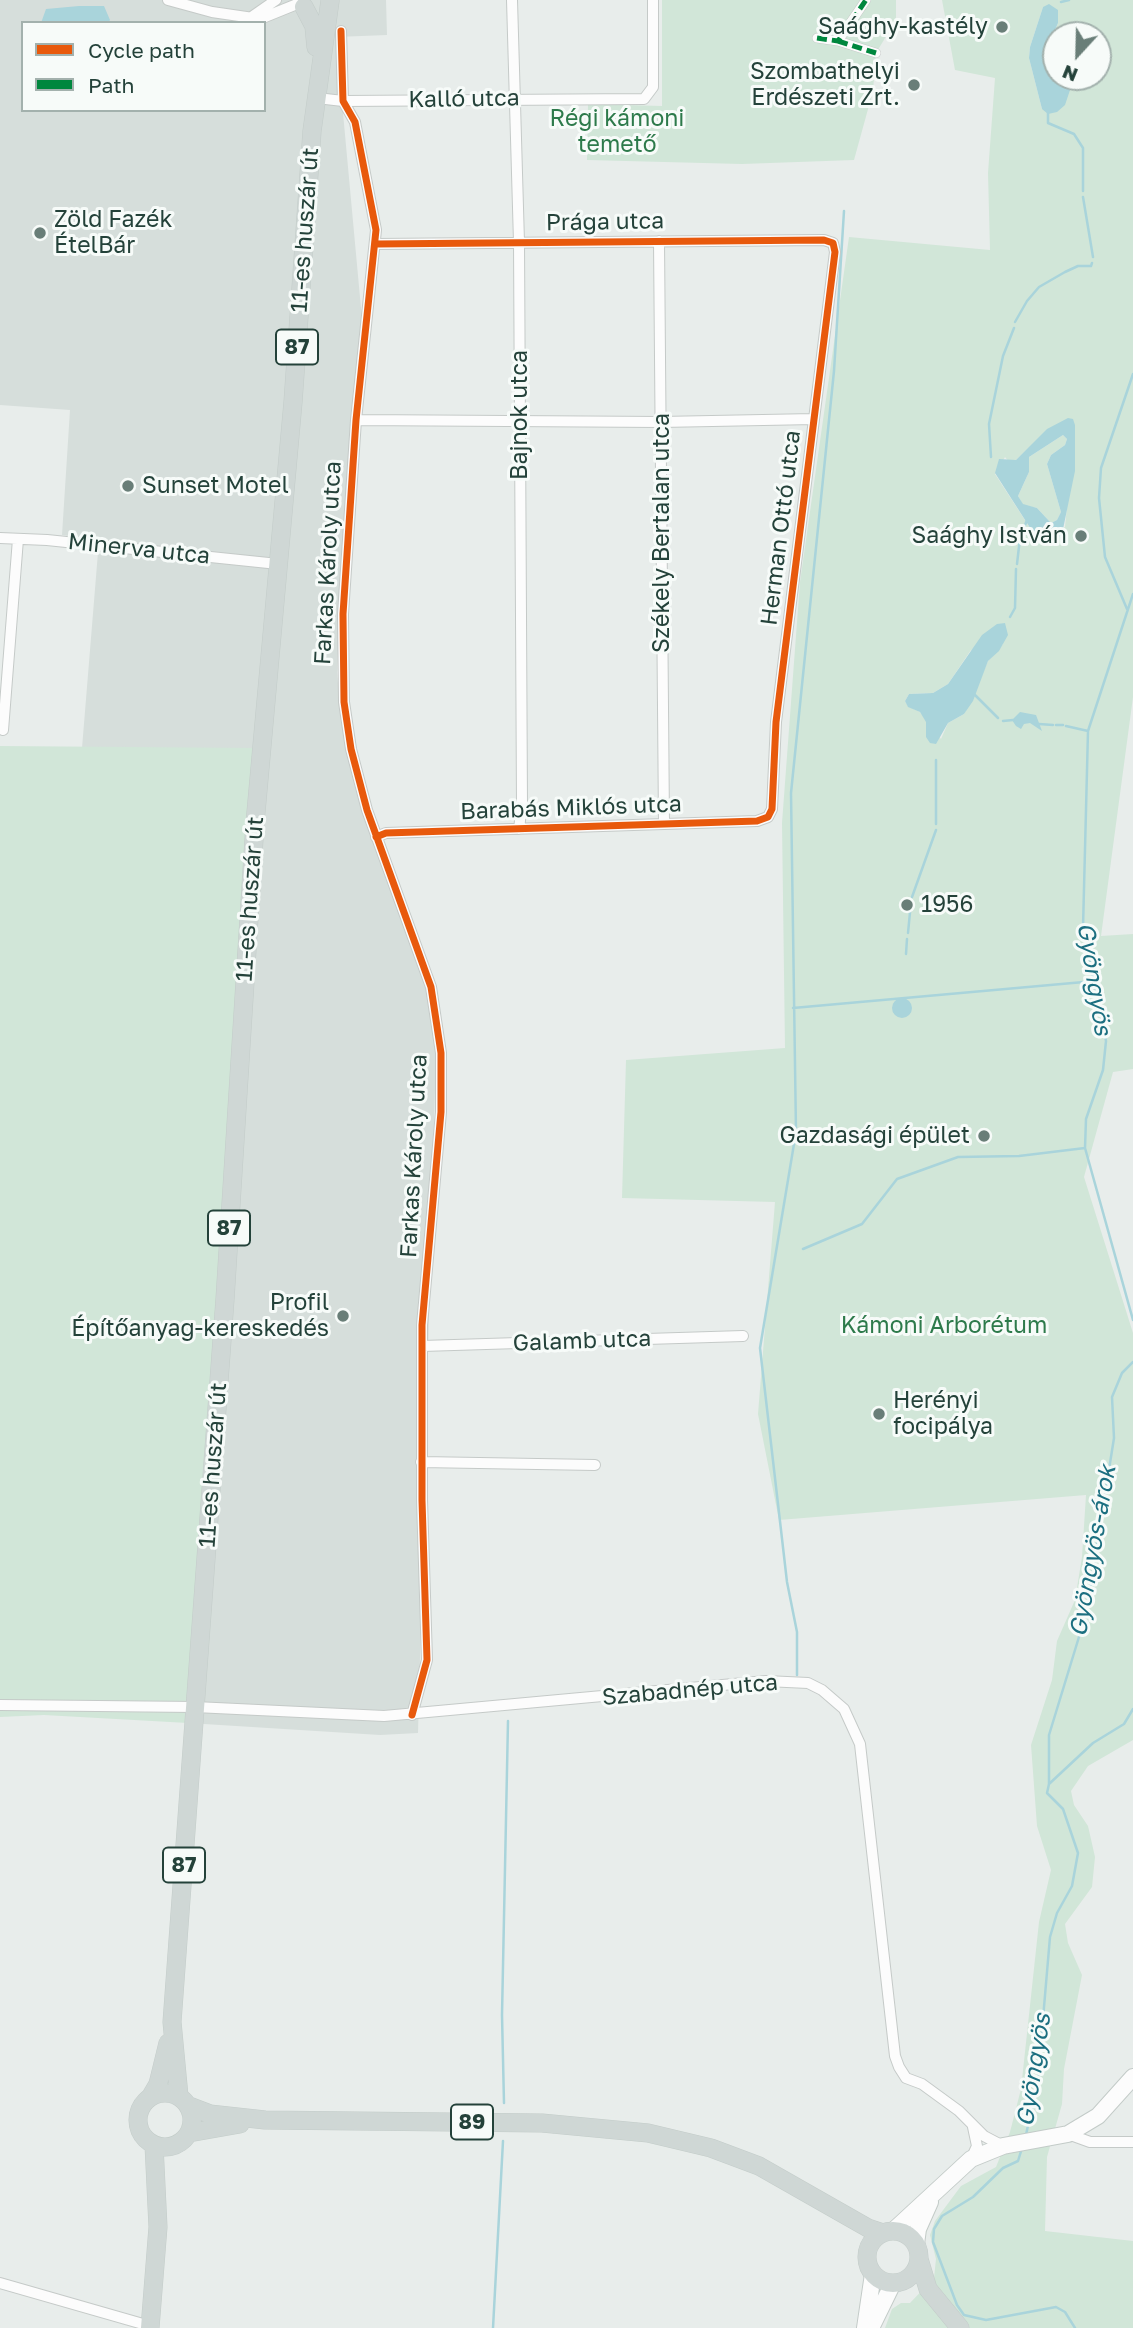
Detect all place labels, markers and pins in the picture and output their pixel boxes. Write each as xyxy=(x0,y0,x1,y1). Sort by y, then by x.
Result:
place label: Saághy-kastély xyxy=(818,13,988,41)
marker: Saághy-kastély xyxy=(994,19,1010,35)
place label: Szombathelyi Erdészeti Zrt. xyxy=(750,58,900,112)
marker: Szombathelyi Erdészeti Zrt. xyxy=(906,77,922,93)
place label: Zöld Fazék ÉtelBár xyxy=(54,206,172,260)
marker: Zöld Fazék ÉtelBár xyxy=(32,225,48,241)
place label: Sunset Motel xyxy=(142,472,289,500)
marker: Sunset Motel xyxy=(120,478,136,494)
place label: Saághy István xyxy=(911,522,1067,550)
marker: Saághy István xyxy=(1073,528,1089,544)
place label: 1956 xyxy=(921,891,973,919)
marker: 1956 xyxy=(899,897,915,913)
place label: Gazdasági épület xyxy=(780,1122,970,1150)
marker: Gazdasági épület xyxy=(976,1128,992,1144)
place label: Profil Építőanyag-kereskedés xyxy=(71,1289,329,1343)
marker: Profil Építőanyag-kereskedés xyxy=(335,1308,351,1324)
place label: Herényi focipálya xyxy=(893,1387,993,1441)
marker: Herényi focipálya xyxy=(871,1406,887,1422)

